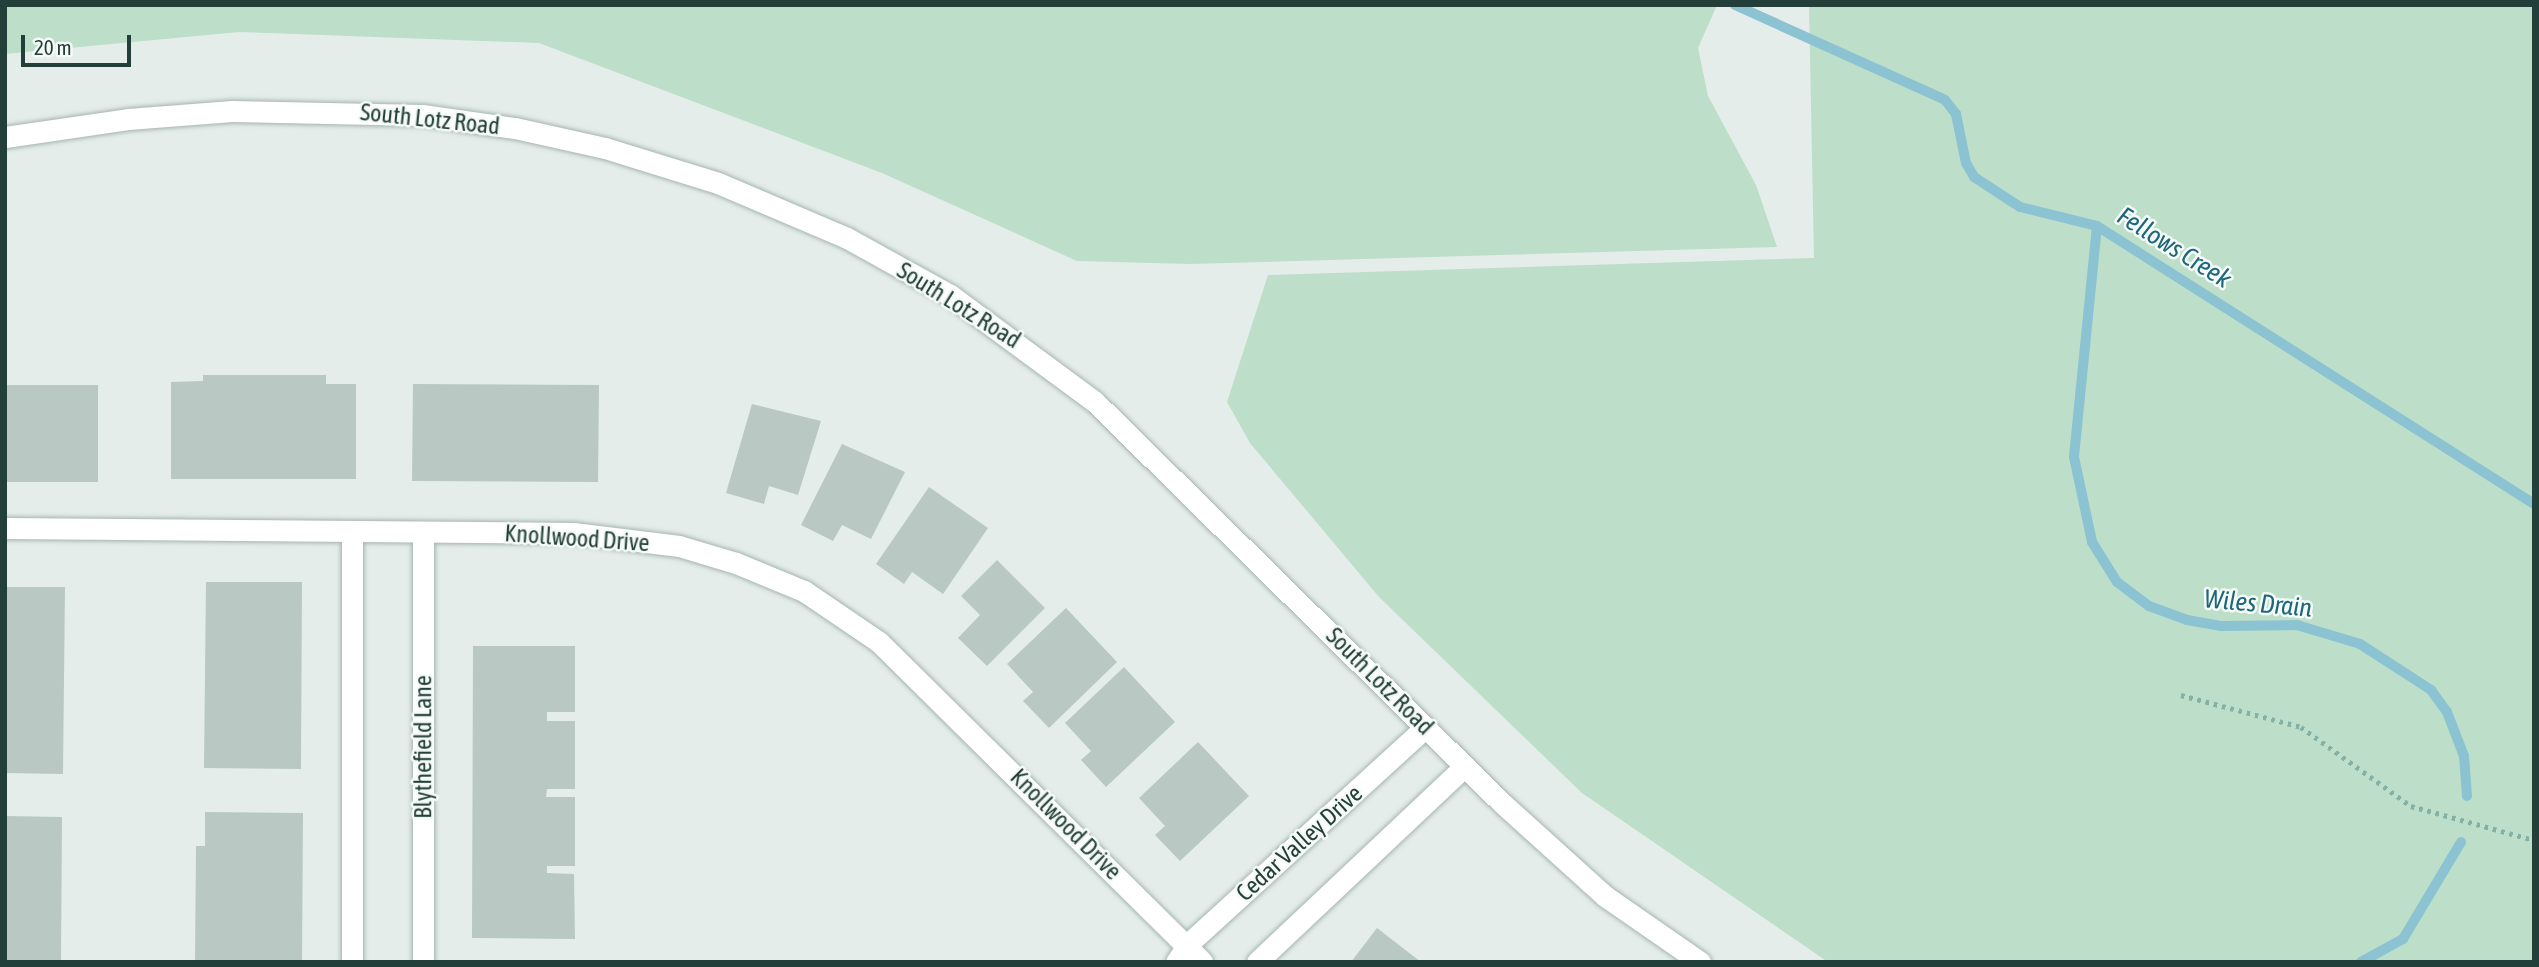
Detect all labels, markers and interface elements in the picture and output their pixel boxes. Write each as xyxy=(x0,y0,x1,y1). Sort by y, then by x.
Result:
scale bar xyxy=(24,21,135,65)
text: 20 m xyxy=(34,35,72,59)
street label: South Lotz Road xyxy=(359,97,501,141)
water label: Fellows Creek xyxy=(2111,201,2237,295)
street label: South Lotz Road xyxy=(892,256,1026,354)
street label: Knollwood Drive xyxy=(504,519,650,557)
water label: Wiles Drain xyxy=(2203,584,2313,624)
street label: South Lotz Road xyxy=(1320,621,1440,741)
street label: Blythefield Lane xyxy=(409,675,437,819)
street label: Knollwood Drive xyxy=(1005,763,1127,885)
street label: Cedar Valley Drive xyxy=(1230,779,1368,907)

